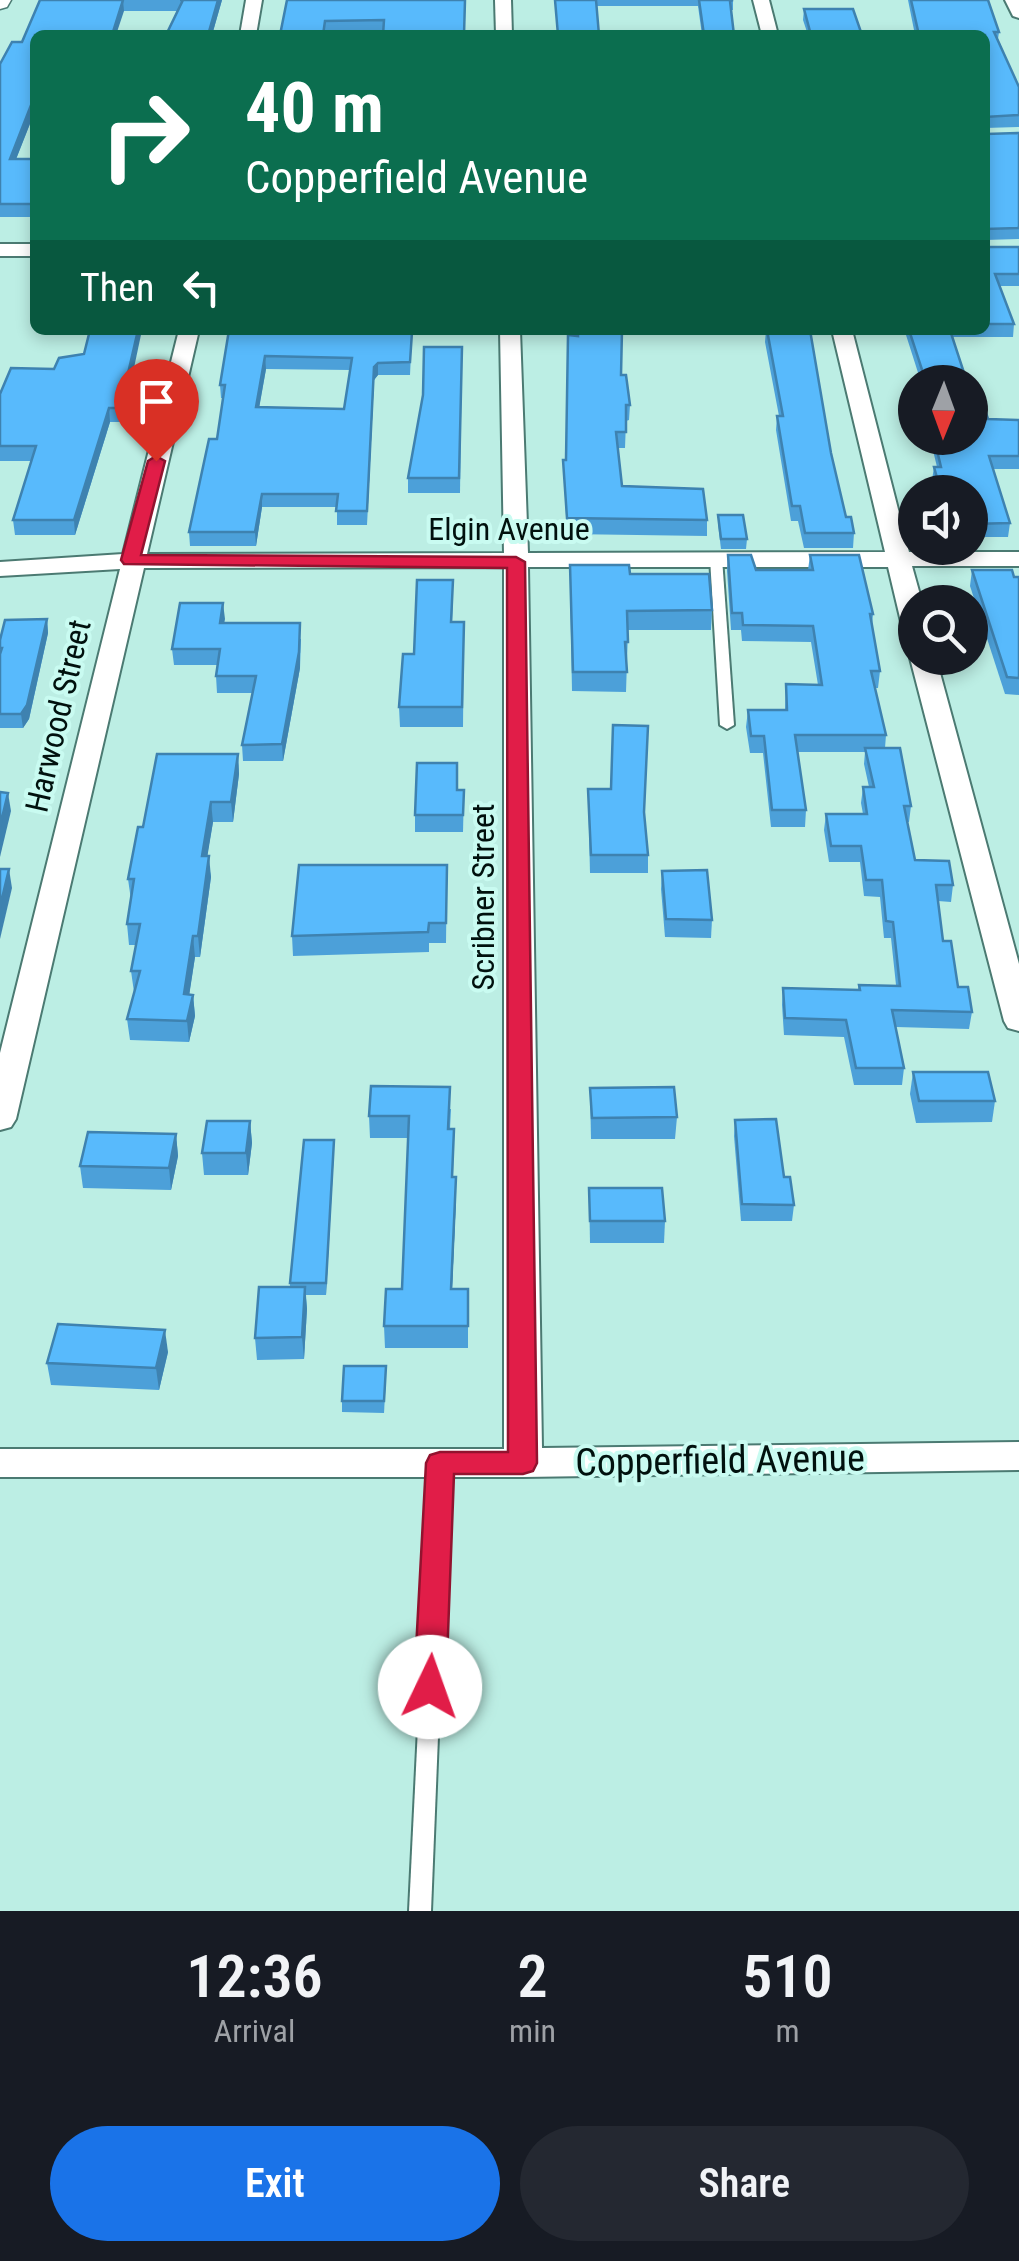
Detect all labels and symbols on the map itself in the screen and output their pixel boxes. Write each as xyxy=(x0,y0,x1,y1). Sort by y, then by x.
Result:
pin xyxy=(114,359,199,462)
north arrow xyxy=(898,365,988,455)
street label: Elgin Avenue xyxy=(428,510,590,548)
street label: Harwood Street xyxy=(17,616,99,816)
street label: Scribner Street xyxy=(464,804,502,990)
street label: Copperfield Avenue xyxy=(575,1435,865,1485)
position arrow xyxy=(378,1635,482,1739)

